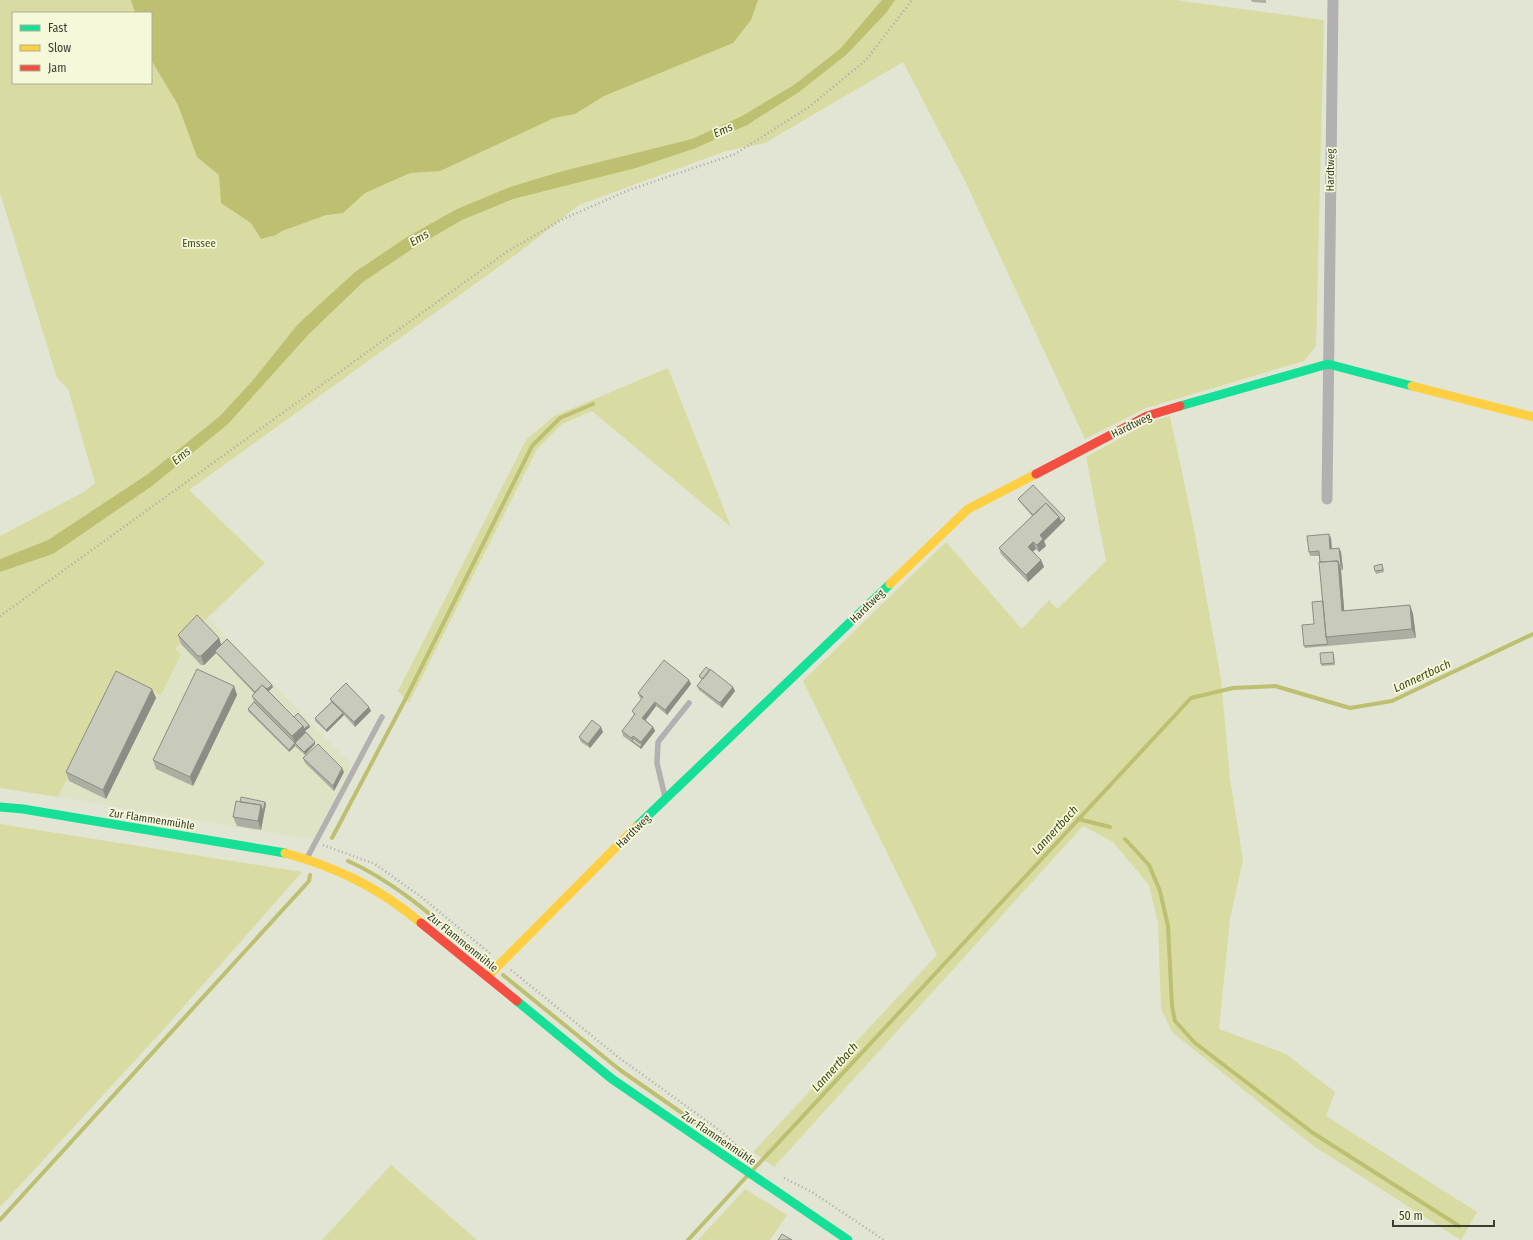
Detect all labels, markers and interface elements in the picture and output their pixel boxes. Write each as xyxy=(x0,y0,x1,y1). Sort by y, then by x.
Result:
legend xyxy=(12,12,152,84)
text: Fast xyxy=(48,21,67,35)
text: Slow xyxy=(48,41,71,55)
text: Jam xyxy=(48,61,66,75)
water label: Ems xyxy=(711,120,735,140)
street label: Hardtweg xyxy=(1324,148,1337,192)
water label: Ems xyxy=(407,227,431,249)
park label: Emssee xyxy=(182,237,216,250)
street label: Hardtweg xyxy=(1109,410,1154,441)
water label: Ems xyxy=(169,444,193,468)
street label: Hardtweg xyxy=(847,586,888,626)
water label: Lannertbach xyxy=(1391,657,1453,695)
water label: Lannertbach xyxy=(1029,803,1081,857)
street label: Zur Flammenmühle xyxy=(108,806,196,833)
street label: Hardtweg xyxy=(613,811,654,851)
street label: Zur Flammenmühle xyxy=(425,910,500,975)
water label: Lannertbach xyxy=(809,1040,861,1094)
street label: Zur Flammenmühle xyxy=(679,1109,758,1168)
scale bar xyxy=(1393,1202,1494,1228)
text: 50 m xyxy=(1399,1209,1423,1223)

